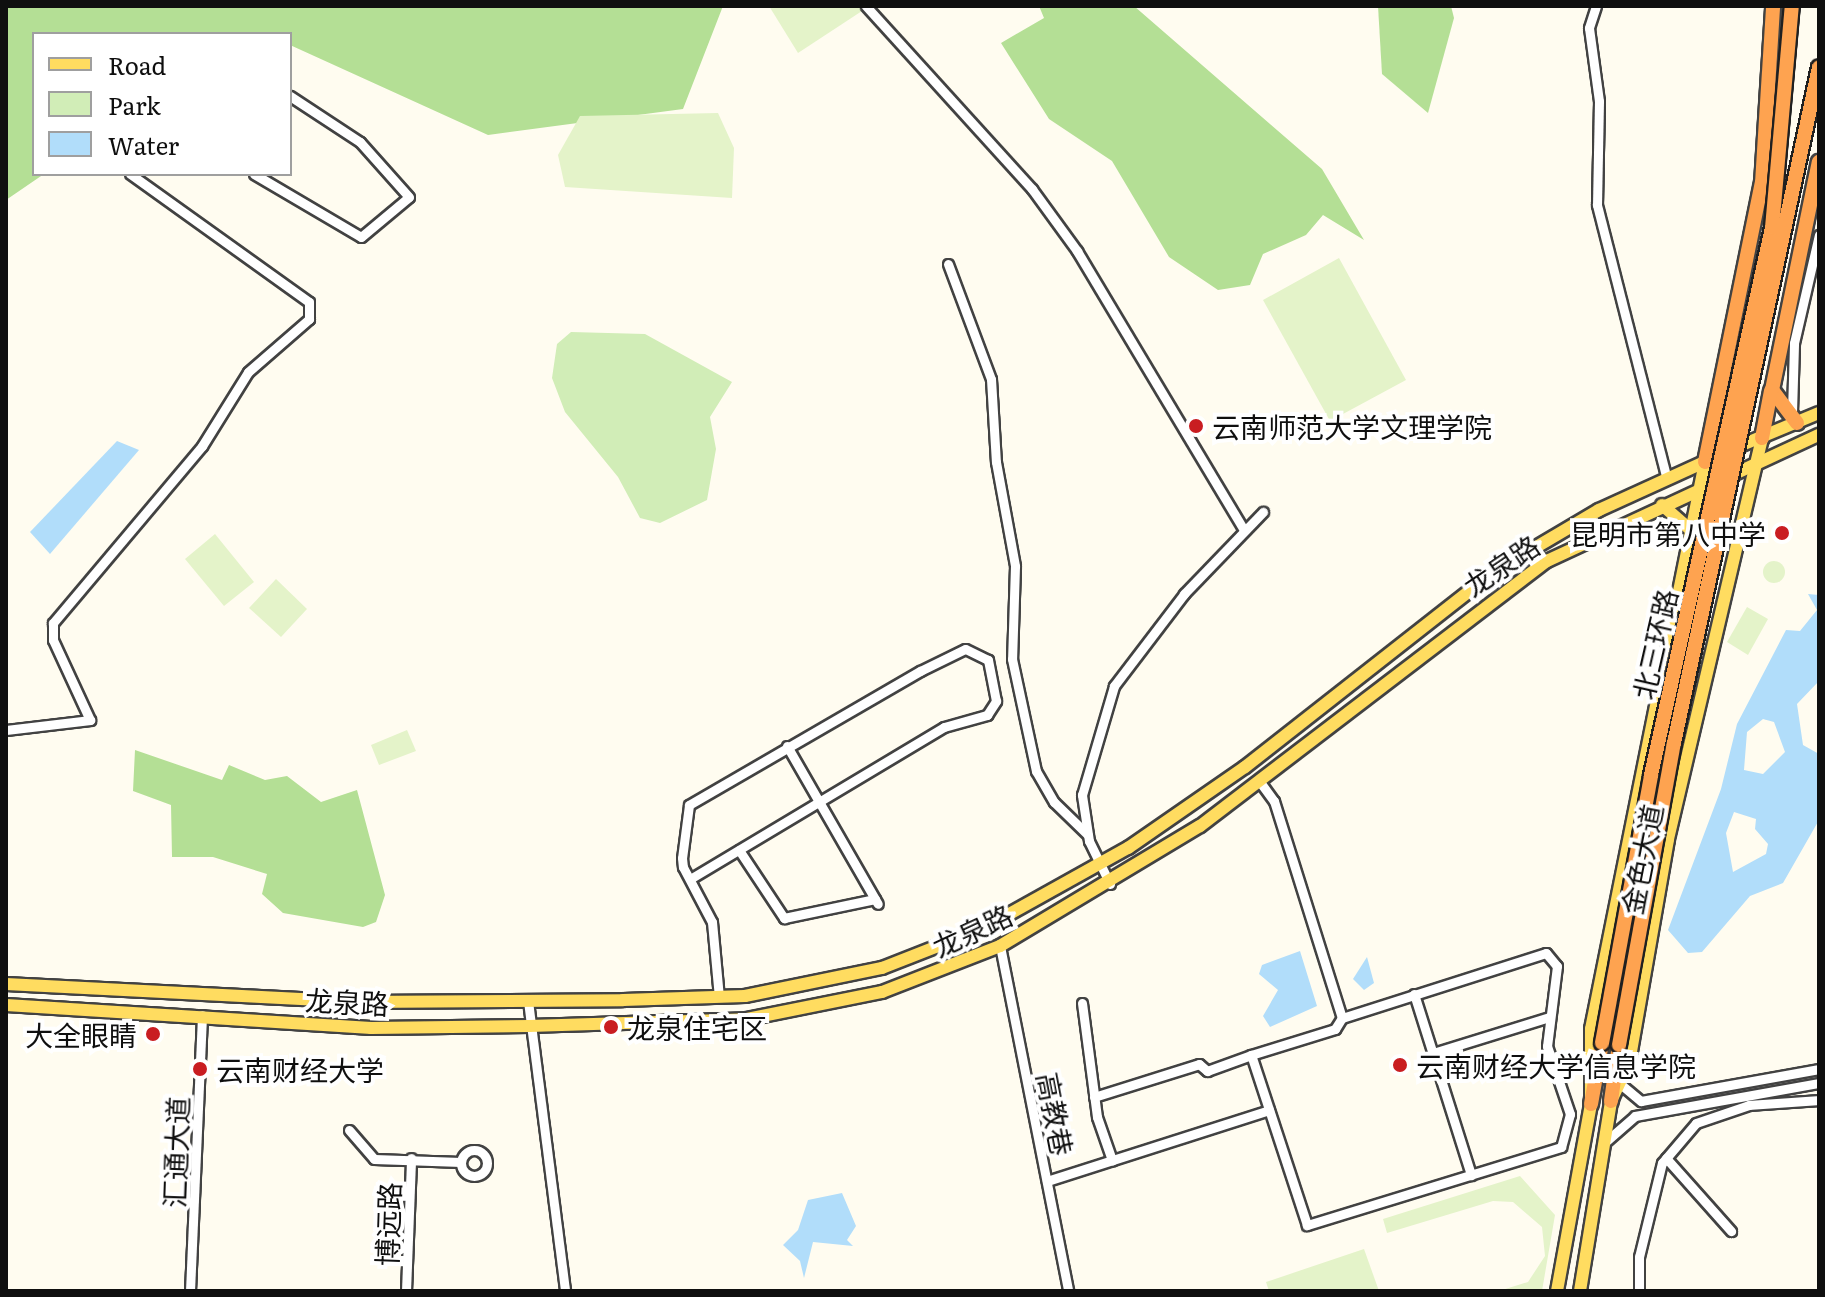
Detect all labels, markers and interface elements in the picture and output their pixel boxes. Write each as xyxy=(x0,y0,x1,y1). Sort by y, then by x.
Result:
legend xyxy=(32,32,292,176)
text: Road xyxy=(108,47,166,82)
text: Park xyxy=(108,87,161,122)
text: Water xyxy=(108,127,179,162)
place label: 云南师范大学文理学院 xyxy=(1212,409,1492,443)
marker: 云南师范大学文理学院 xyxy=(1187,417,1205,435)
place label: 昆明市第八中学 xyxy=(1570,516,1766,550)
marker: 昆明市第八中学 xyxy=(1773,524,1791,542)
street label: 龙泉路 xyxy=(1457,528,1545,602)
street label: 北三环路 xyxy=(1625,586,1683,702)
street label: 金色大道 xyxy=(1614,801,1668,917)
street label: 龙泉路 xyxy=(927,897,1017,963)
street label: 龙泉路 xyxy=(304,982,390,1020)
place label: 龙泉住宅区 xyxy=(627,1010,767,1044)
place label: 大全眼睛 xyxy=(25,1017,137,1051)
marker: 龙泉住宅区 xyxy=(602,1018,620,1036)
marker: 大全眼睛 xyxy=(144,1025,162,1043)
place label: 云南财经大学信息学院 xyxy=(1416,1048,1696,1082)
place label: 云南财经大学 xyxy=(216,1052,384,1086)
marker: 云南财经大学信息学院 xyxy=(1391,1056,1409,1074)
marker: 云南财经大学 xyxy=(191,1060,209,1078)
street label: 高教巷 xyxy=(1031,1070,1081,1158)
street label: 汇通大道 xyxy=(156,1095,194,1209)
street label: 博远路 xyxy=(369,1181,405,1267)

